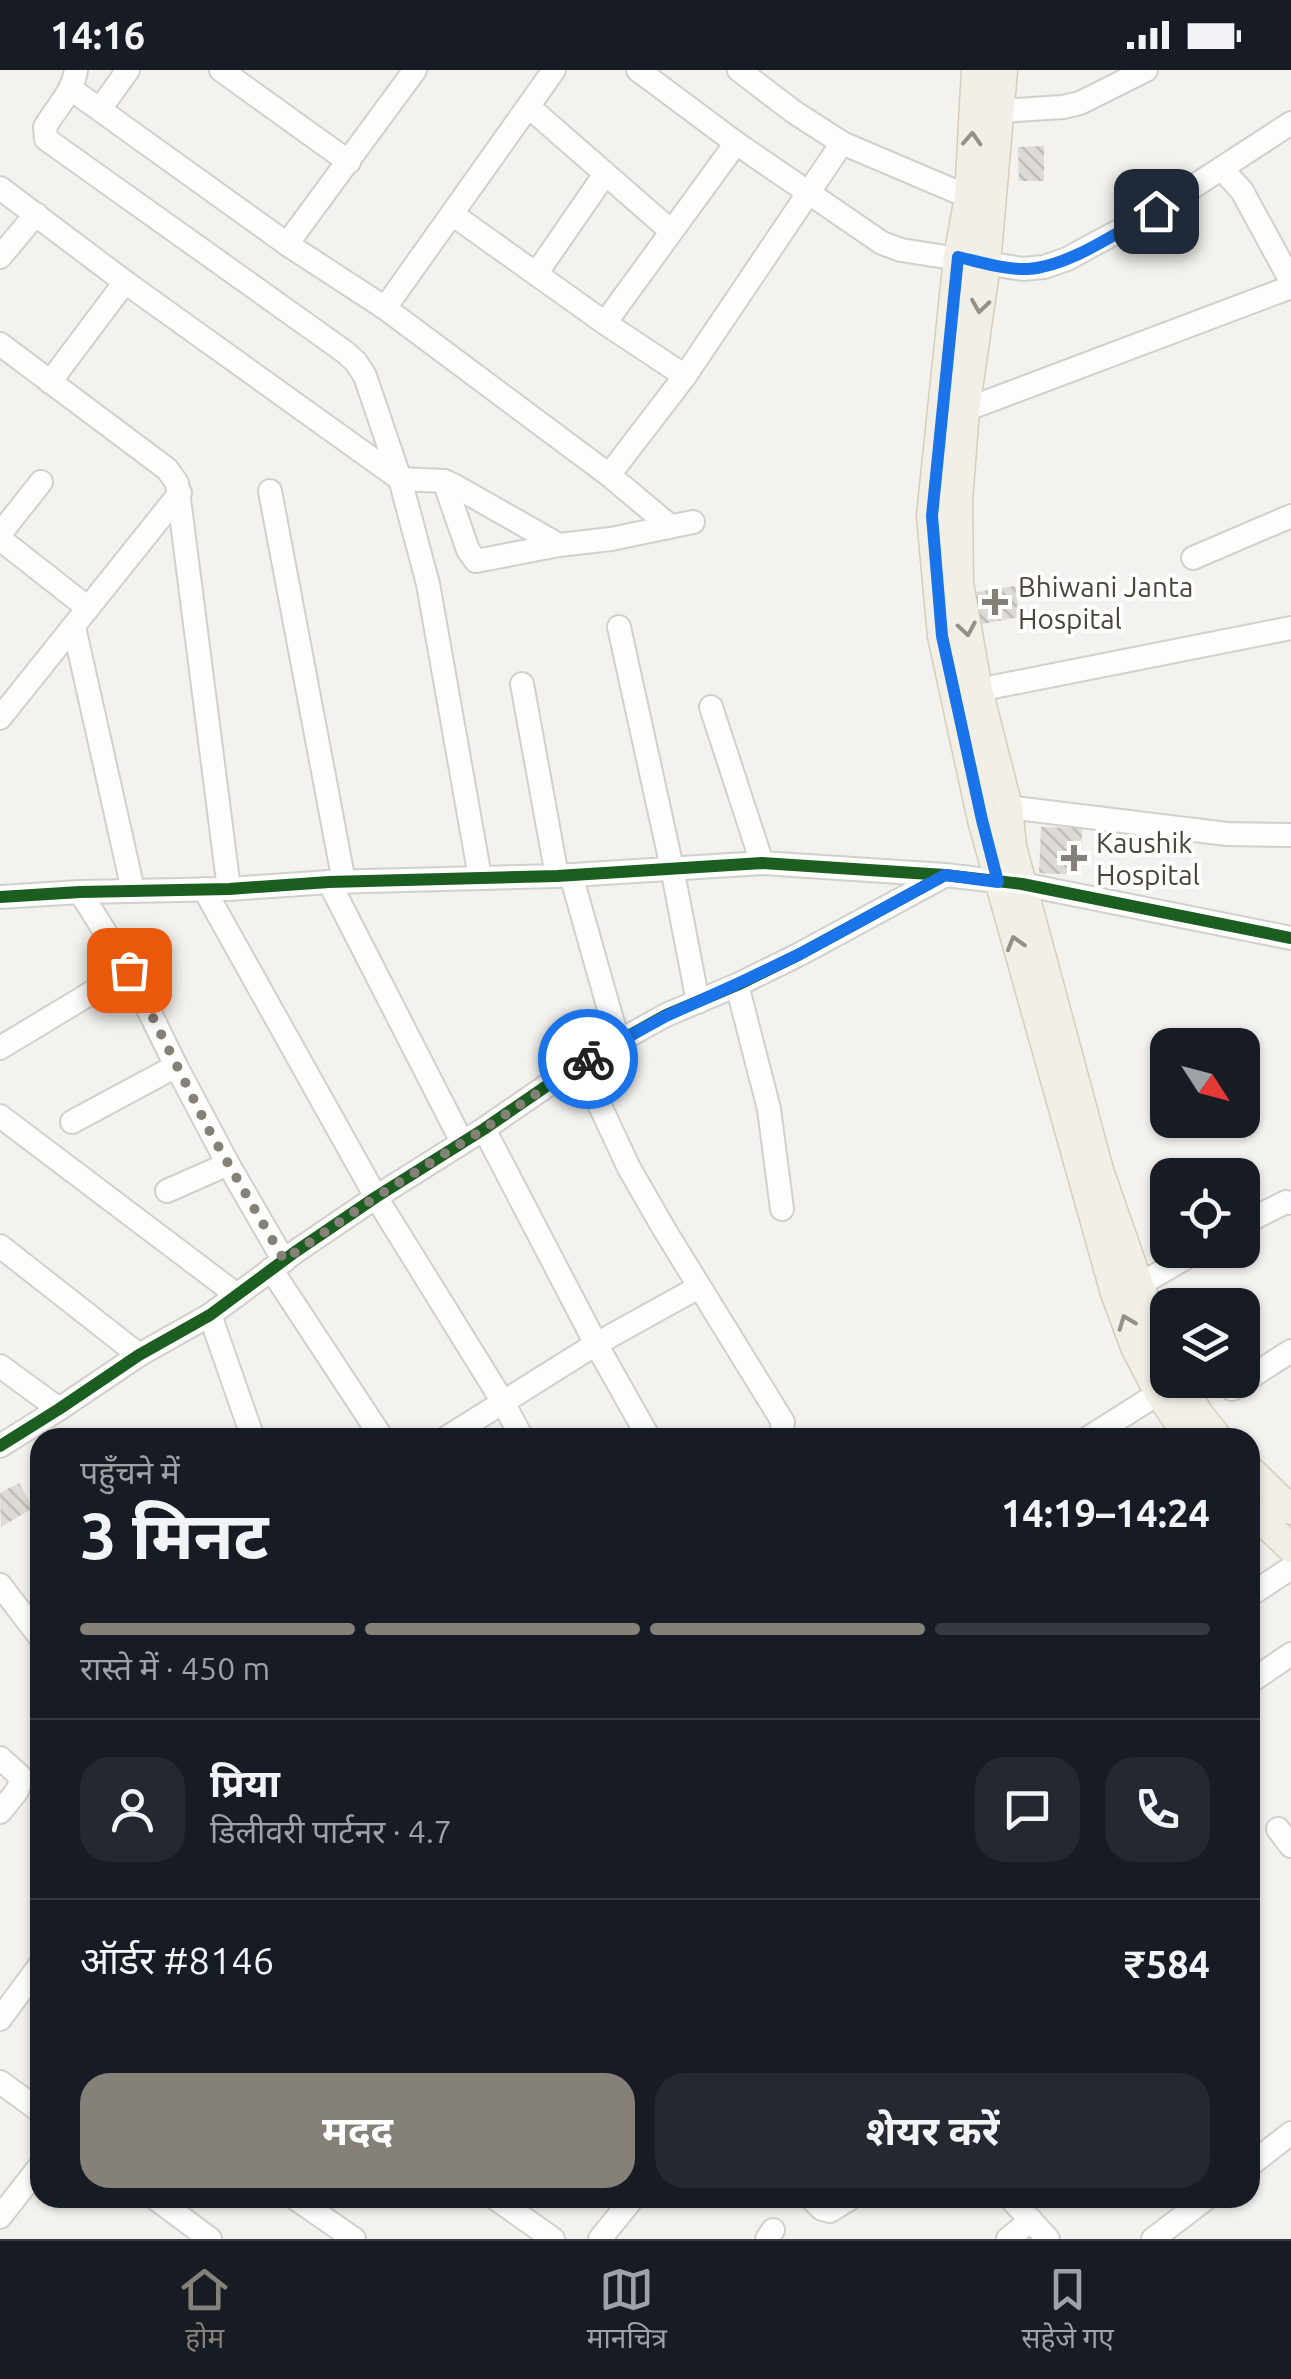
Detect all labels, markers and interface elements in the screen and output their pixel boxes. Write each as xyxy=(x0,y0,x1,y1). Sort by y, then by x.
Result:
text: 14:16 xyxy=(50,14,145,56)
one-way arrow xyxy=(961,131,982,147)
pin xyxy=(1114,169,1199,254)
icon: home xyxy=(1129,184,1184,239)
one-way arrow xyxy=(971,298,992,315)
place label: Bhiwani Janta Hospital xyxy=(1018,571,1193,634)
marker: Bhiwani Janta Hospital xyxy=(982,589,1008,615)
one-way arrow xyxy=(956,621,977,637)
place label: Kaushik Hospital xyxy=(1096,827,1200,890)
marker: Kaushik Hospital xyxy=(1061,845,1087,871)
pin xyxy=(87,928,172,1013)
one-way arrow xyxy=(1006,935,1027,952)
icon: bag xyxy=(102,943,157,998)
courier xyxy=(538,1009,638,1109)
north arrow xyxy=(1150,1028,1260,1138)
map controls xyxy=(1150,1028,1260,1398)
icon: bike xyxy=(561,1032,616,1087)
button: locate xyxy=(1150,1158,1260,1268)
button: layers xyxy=(1150,1288,1260,1398)
one-way arrow xyxy=(1117,1314,1137,1332)
text: पहुँचने में xyxy=(80,1454,180,1490)
text: 14:19–14:24 xyxy=(1001,1492,1210,1534)
text: 3 मिनट xyxy=(80,1498,269,1571)
text: रास्ते में · 450 m xyxy=(80,1650,270,1686)
button: person xyxy=(80,1757,185,1862)
button: chat xyxy=(975,1757,1080,1862)
button: phone xyxy=(1105,1757,1210,1862)
text: प्रिया xyxy=(210,1762,280,1804)
text: डिलीवरी पार्टनर · 4.7 xyxy=(210,1813,452,1849)
text: ऑर्डर #8146 xyxy=(80,1939,274,1981)
text: ₹584 xyxy=(1124,1943,1210,1985)
button: मदद xyxy=(80,2073,635,2188)
button: शेयर करें xyxy=(655,2073,1210,2188)
tab: होम xyxy=(177,2262,232,2359)
tab: मानचित्र xyxy=(587,2262,667,2359)
tab: सहेजे गए xyxy=(1021,2262,1114,2359)

